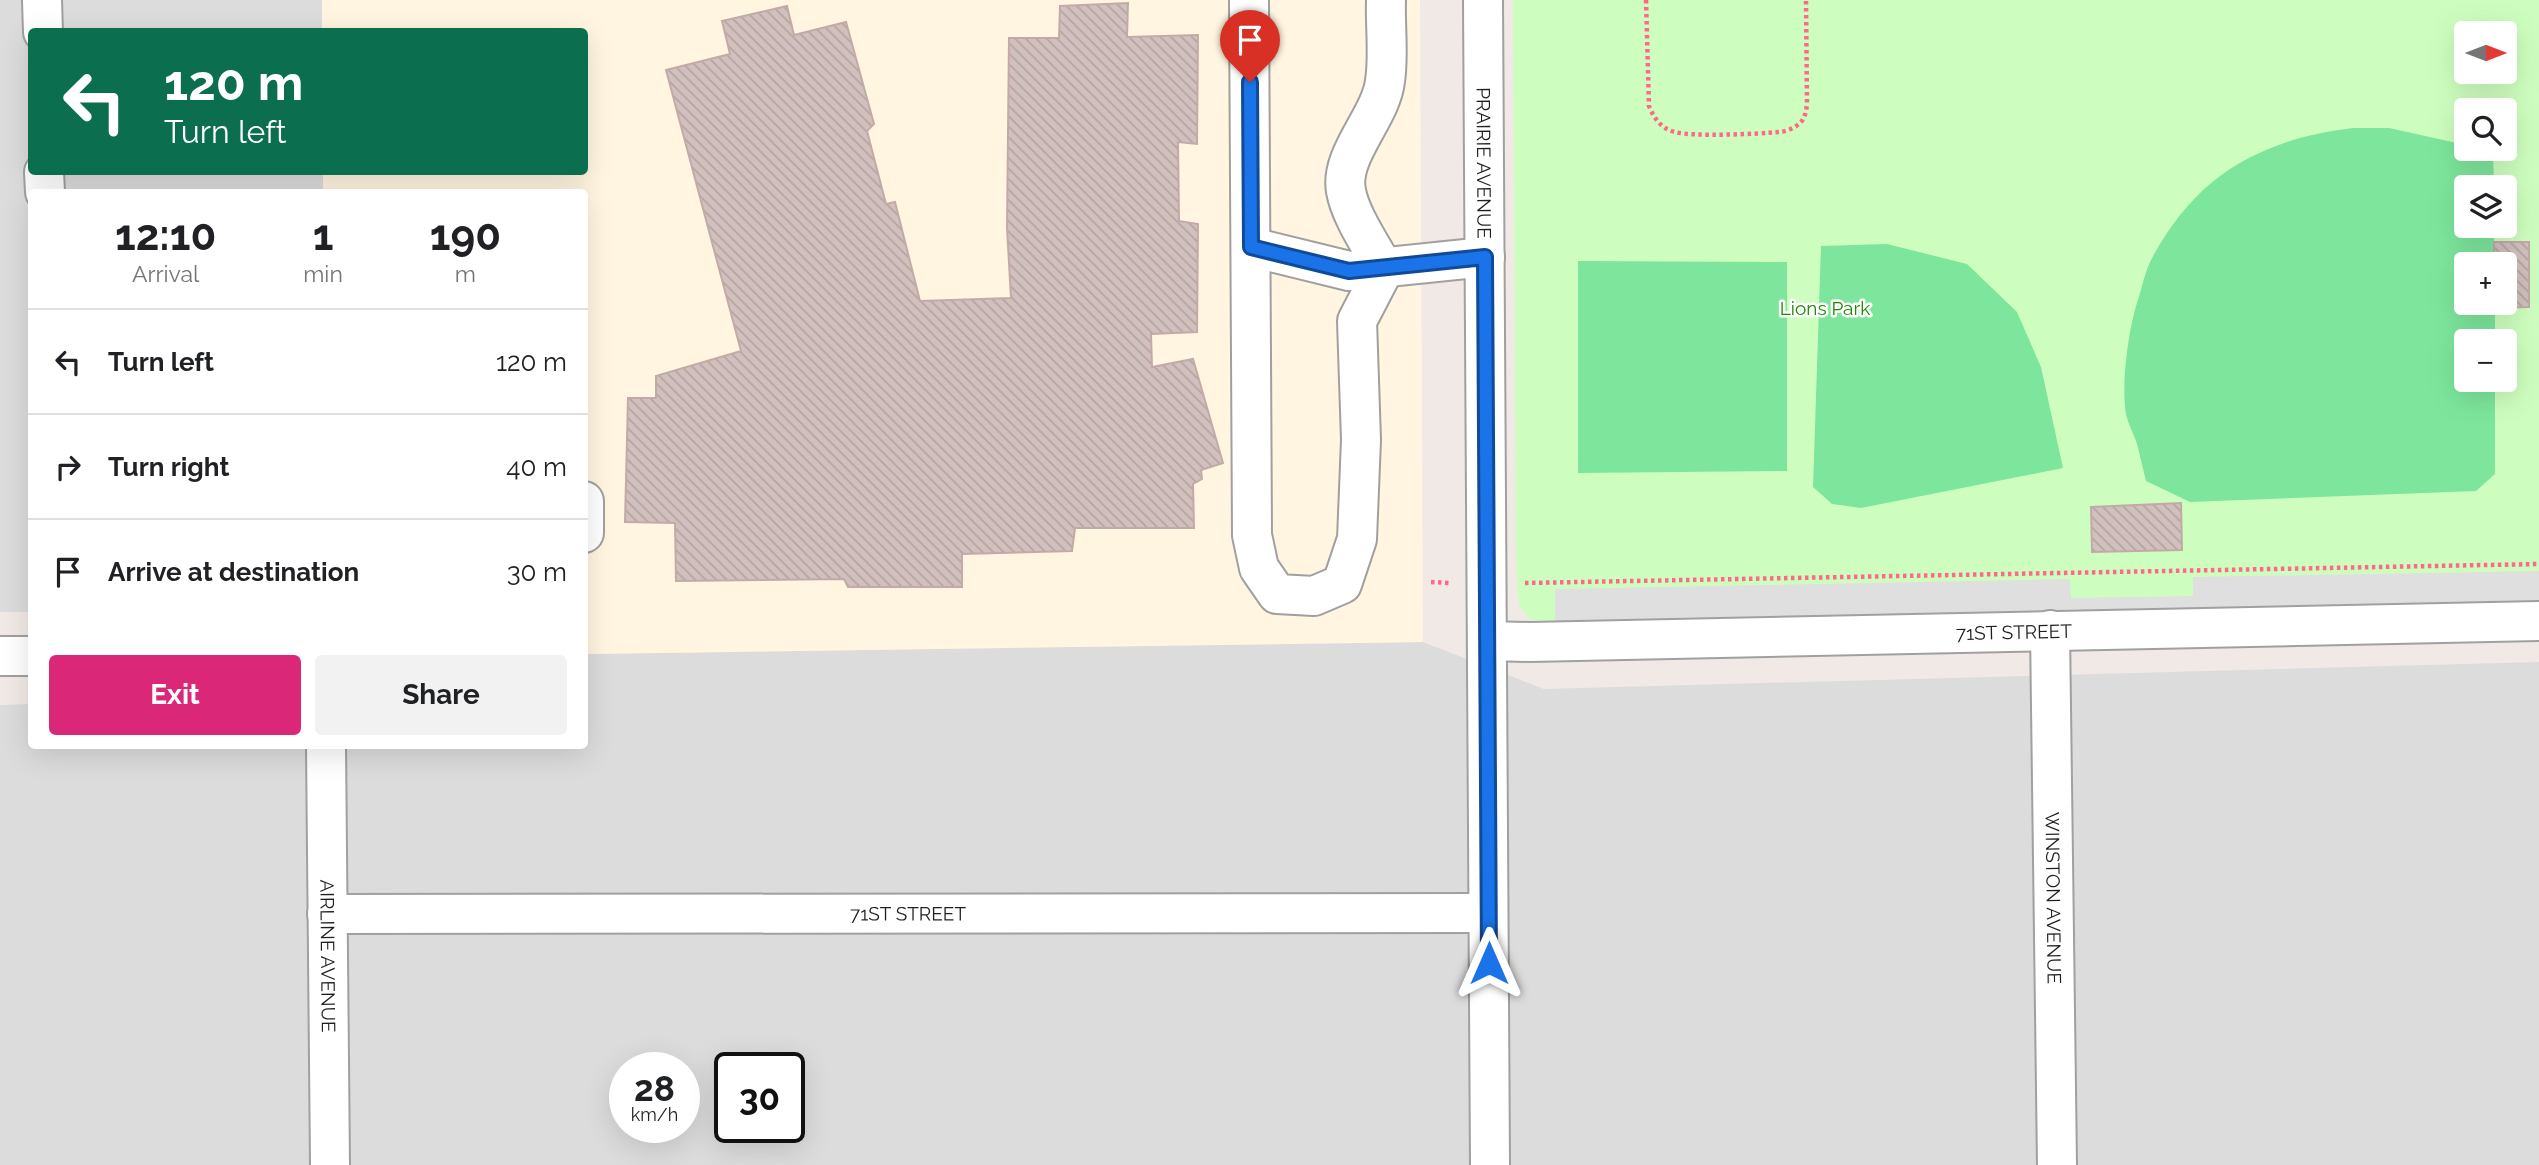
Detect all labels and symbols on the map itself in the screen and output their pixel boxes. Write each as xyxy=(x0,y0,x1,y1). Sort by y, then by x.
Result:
pin xyxy=(1220,10,1280,82)
north arrow xyxy=(2454,21,2516,84)
street label: PRAIRIE AVENUE xyxy=(1473,87,1495,239)
park label: Lions Park xyxy=(1780,297,1870,319)
street label: 71ST STREET xyxy=(1956,620,2073,644)
street label: WINSTON AVENUE xyxy=(2041,812,2066,984)
street label: AIRLINE AVENUE xyxy=(316,879,340,1033)
street label: 71ST STREET xyxy=(850,902,966,925)
position arrow xyxy=(1452,926,1526,1000)
speed limit sign: 30 xyxy=(714,1052,805,1143)

